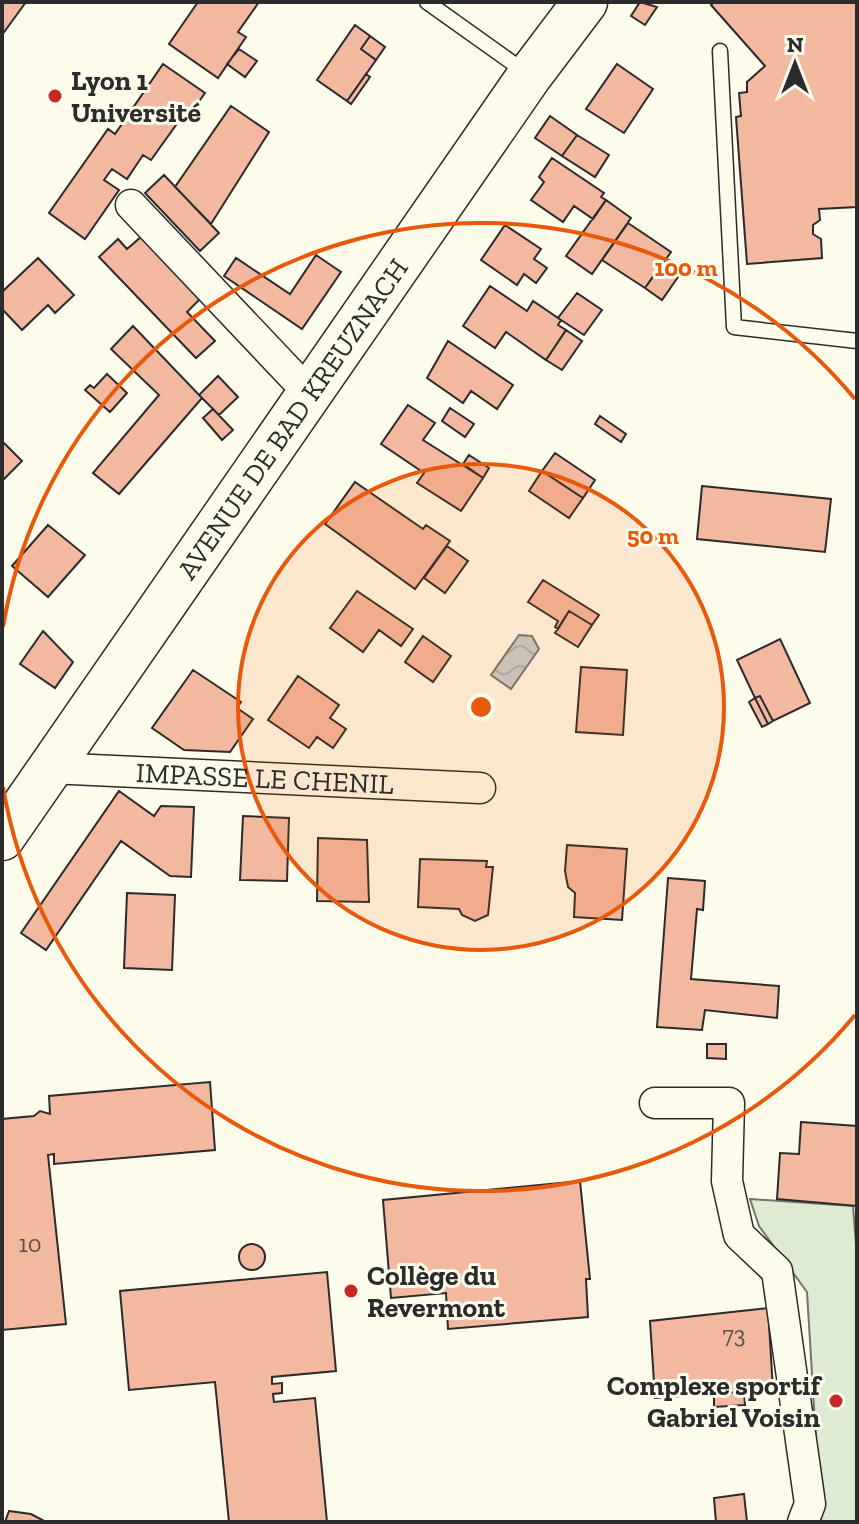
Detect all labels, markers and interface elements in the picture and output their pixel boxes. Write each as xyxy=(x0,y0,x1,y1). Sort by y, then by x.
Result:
north arrow xyxy=(755,24,835,104)
text: N xyxy=(787,31,804,58)
place label: Lyon 1 Université xyxy=(71,64,201,129)
marker: Lyon 1 Université xyxy=(46,87,64,105)
street label: AVENUE DE BAD KREUZNACH xyxy=(170,252,415,585)
text: 100 m xyxy=(655,253,717,282)
text: 50 m xyxy=(627,521,679,550)
centre of rings xyxy=(467,693,495,721)
street label: IMPASSE LE CHENIL xyxy=(135,756,394,801)
house number: 10 xyxy=(18,1229,42,1258)
place label: Collège du Revermont xyxy=(367,1259,506,1324)
marker: Collège du Revermont xyxy=(342,1282,360,1300)
house number: 73 xyxy=(722,1320,746,1349)
place label: Complexe sportif Gabriel Voisin xyxy=(607,1369,822,1434)
marker: Complexe sportif Gabriel Voisin xyxy=(827,1392,845,1410)

